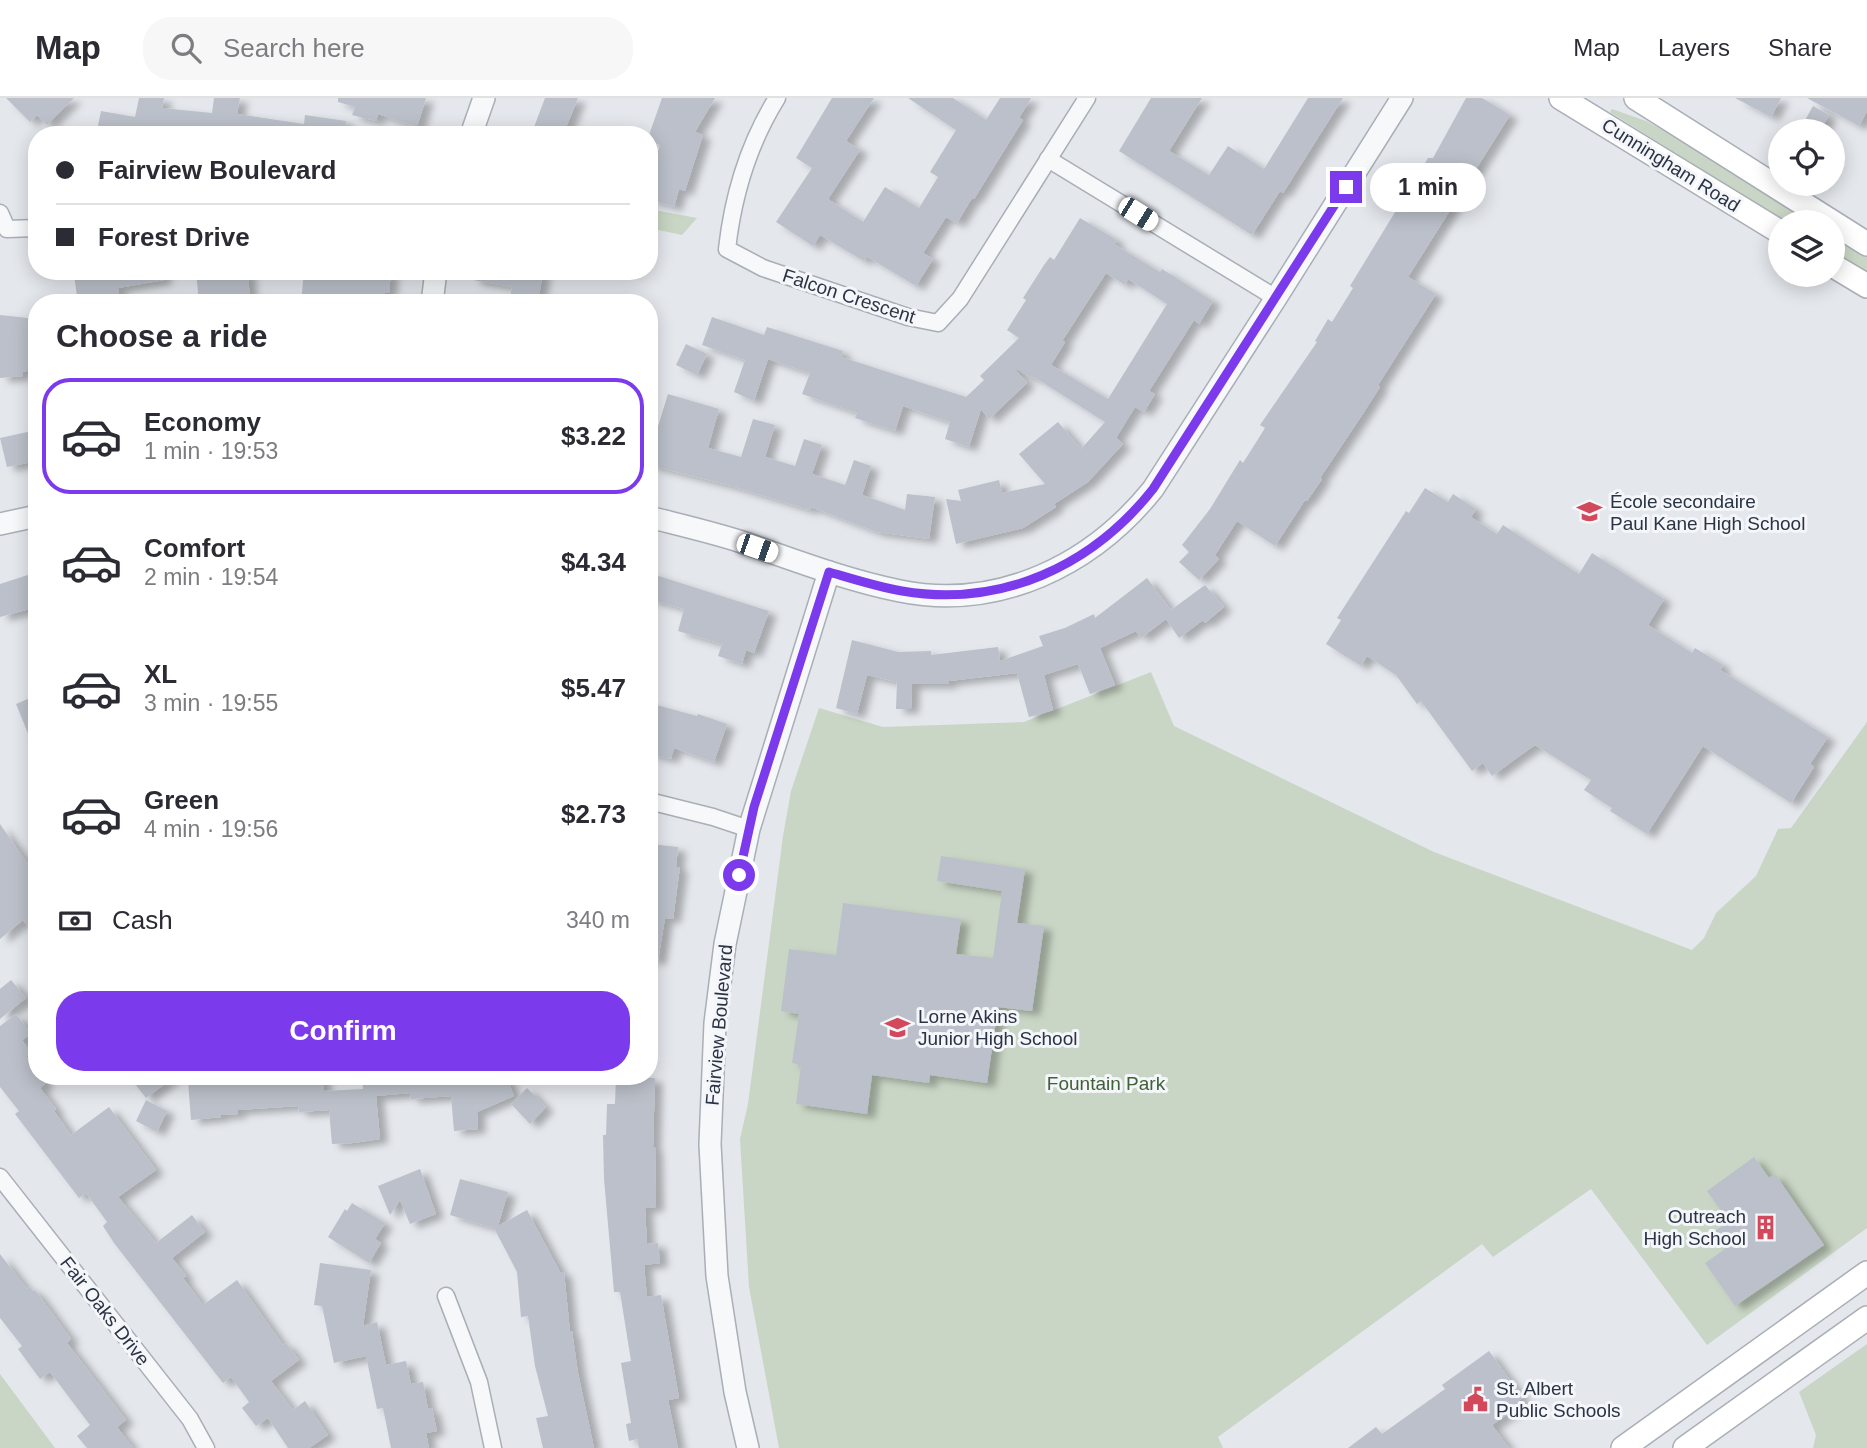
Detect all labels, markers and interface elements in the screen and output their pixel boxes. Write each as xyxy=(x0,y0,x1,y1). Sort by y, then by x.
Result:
search box xyxy=(143,17,633,80)
text: Map xyxy=(35,29,101,66)
icon: search xyxy=(167,29,205,67)
text: Search here xyxy=(223,33,365,63)
text: Map xyxy=(1573,34,1620,61)
text: Layers xyxy=(1658,34,1730,61)
text: Share xyxy=(1768,34,1832,61)
street label: Cunningham Road xyxy=(1598,114,1744,216)
map controls xyxy=(1768,119,1845,287)
button: locate xyxy=(1768,119,1845,196)
text: Fairview Boulevard xyxy=(98,155,336,185)
callout: 1 min xyxy=(1370,162,1486,212)
route end xyxy=(1330,171,1362,203)
text: 1 min xyxy=(1398,174,1458,200)
car xyxy=(1115,194,1162,234)
button: layers xyxy=(1768,210,1845,287)
text: Forest Drive xyxy=(98,222,250,252)
street label: Falcon Crescent xyxy=(780,265,919,328)
text: Choose a ride xyxy=(56,318,268,354)
icon: car xyxy=(60,405,123,468)
text: Economy xyxy=(144,407,261,437)
text: $3.22 xyxy=(561,421,626,451)
text: 1 min · 19:53 xyxy=(144,438,278,464)
place label: École secondaire Paul Kane High School xyxy=(1610,491,1805,534)
school or university icon: École secondaire Paul Kane High School xyxy=(1576,498,1604,526)
icon: car xyxy=(60,531,123,594)
car xyxy=(734,531,781,565)
text: Comfort xyxy=(144,533,245,563)
text: $4.34 xyxy=(561,547,626,577)
text: 2 min · 19:54 xyxy=(144,564,278,590)
icon: car xyxy=(60,657,123,720)
text: XL xyxy=(144,659,177,689)
text: $5.47 xyxy=(561,673,626,703)
text: 3 min · 19:55 xyxy=(144,690,278,716)
icon: car xyxy=(60,783,123,846)
text: Green xyxy=(144,785,219,815)
text: $2.73 xyxy=(561,799,626,829)
text: 4 min · 19:56 xyxy=(144,816,278,842)
route start xyxy=(723,859,755,891)
icon: cash xyxy=(56,902,94,940)
text: Cash xyxy=(112,905,173,935)
text: 340 m xyxy=(566,907,630,933)
street label: Fairview Boulevard xyxy=(701,944,737,1106)
button: Confirm xyxy=(56,991,630,1071)
place label: Lorne Akins Junior High School xyxy=(918,1006,1077,1049)
school or university icon: Lorne Akins Junior High School xyxy=(884,1013,912,1041)
park label: Fountain Park xyxy=(1047,1073,1166,1094)
place label: Outreach High School xyxy=(1644,1206,1746,1249)
building icon: Outreach High School xyxy=(1752,1213,1780,1241)
street label: Fair Oaks Drive xyxy=(56,1253,154,1369)
place label: St. Albert Public Schools xyxy=(1496,1378,1621,1421)
public building icon: St. Albert Public Schools xyxy=(1462,1385,1490,1413)

